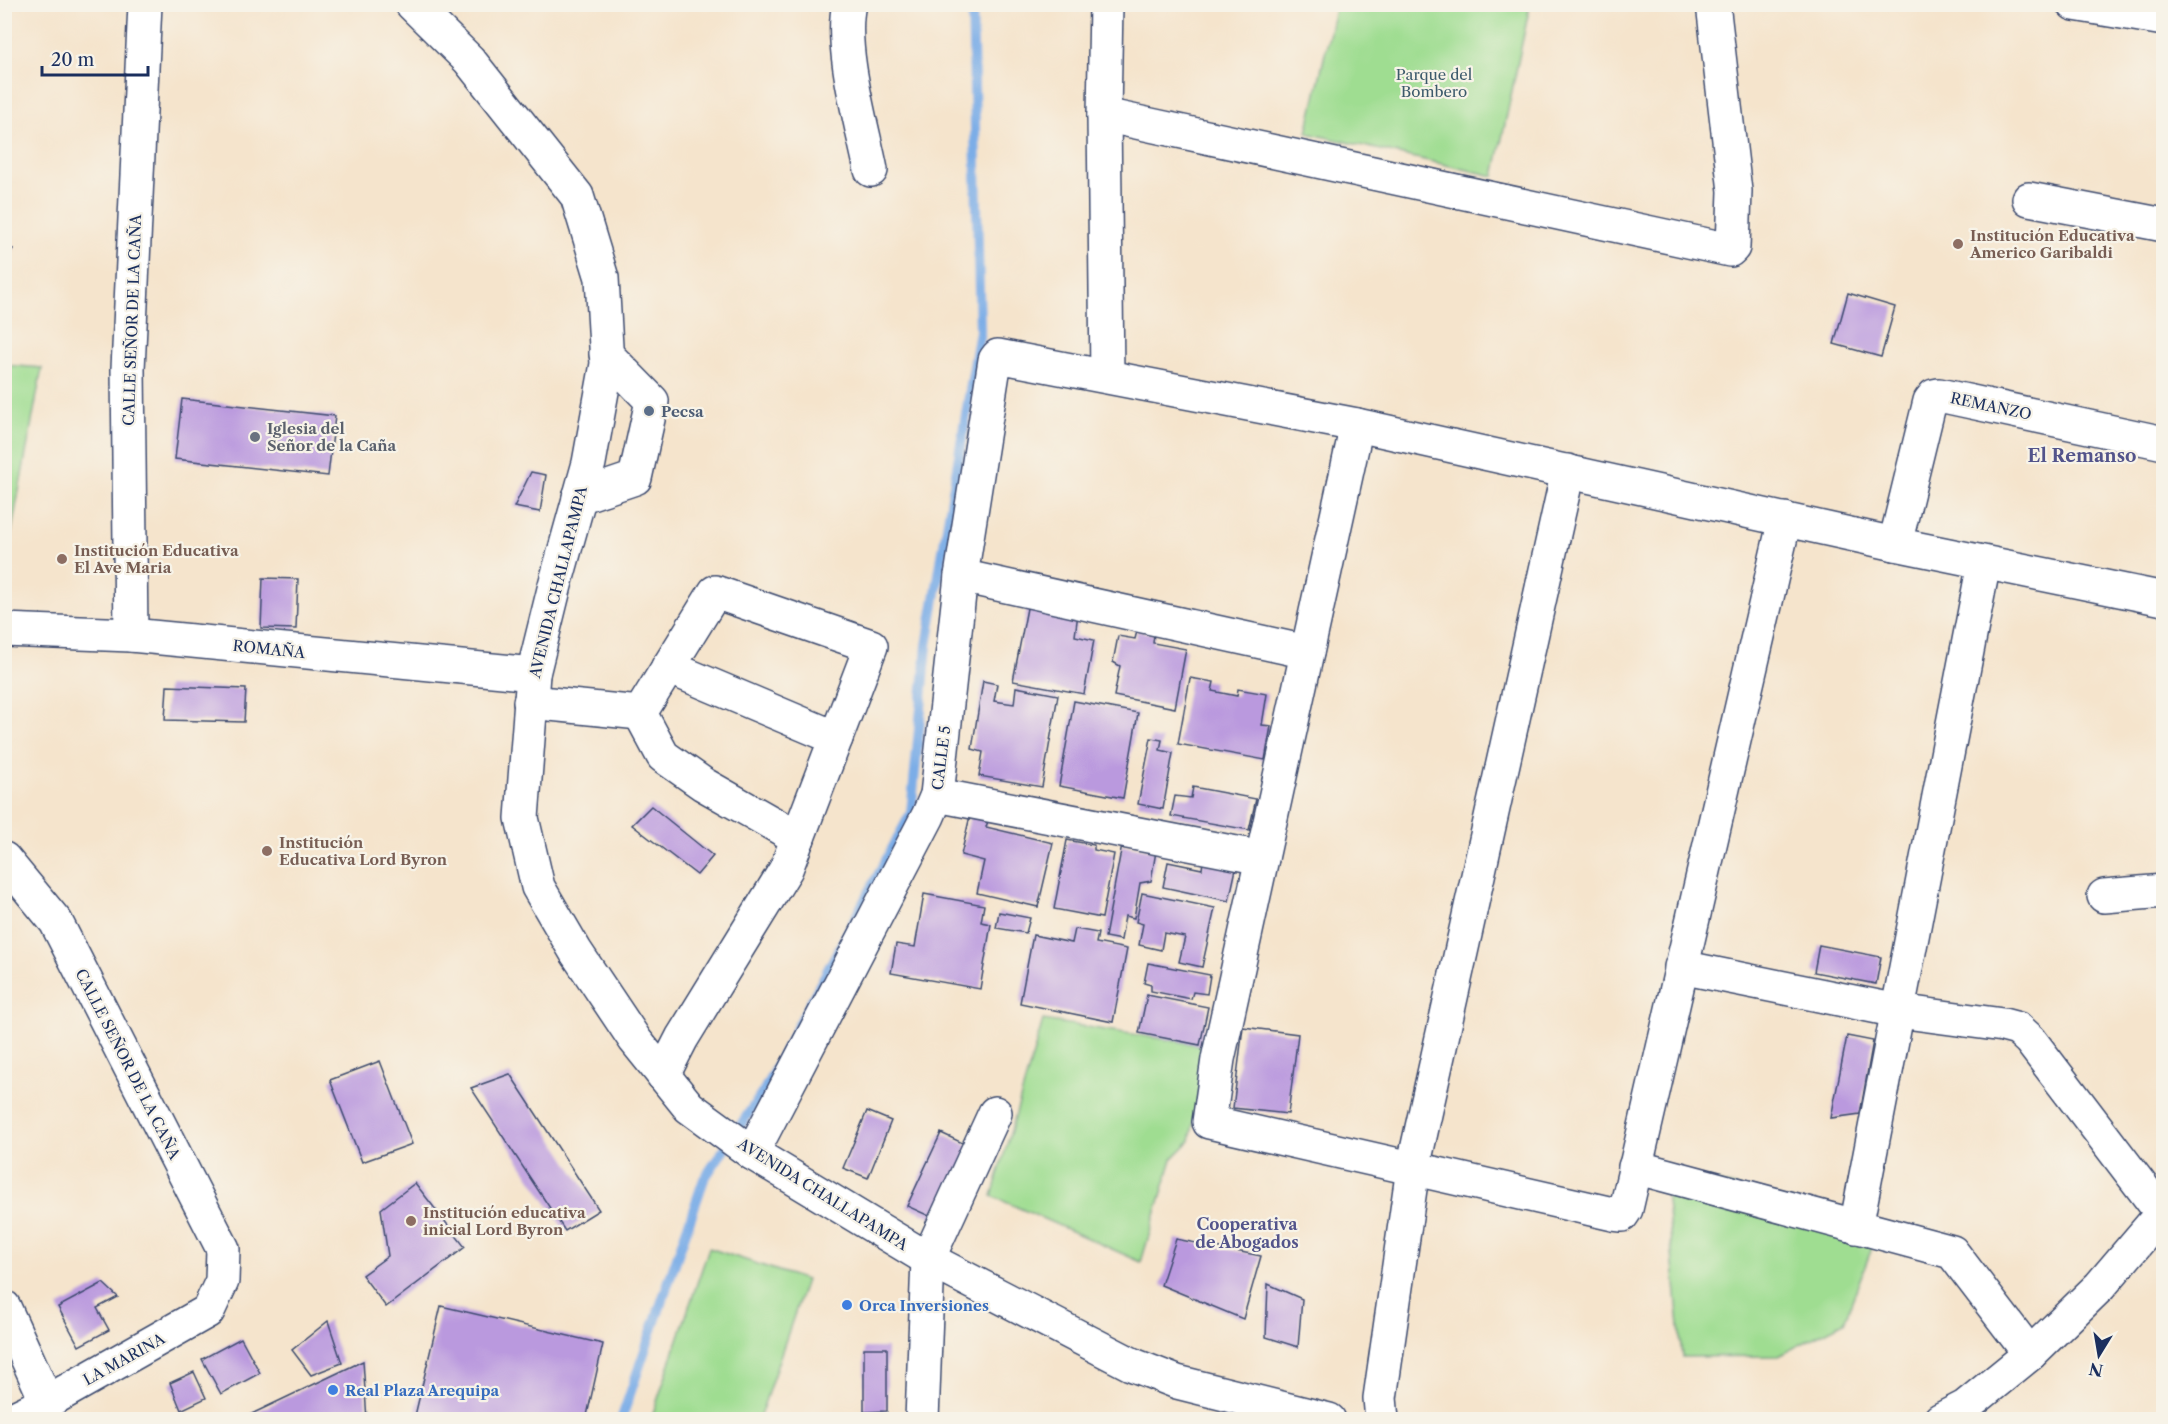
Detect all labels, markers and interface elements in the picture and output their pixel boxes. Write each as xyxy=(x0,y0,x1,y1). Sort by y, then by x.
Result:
scale bar xyxy=(42,39,148,77)
text: 20 m xyxy=(51,49,95,71)
park label: Parque del Bombero xyxy=(1396,65,1473,101)
street label: CALLE SEÑOR DE LA CAÑA xyxy=(119,213,145,426)
place label: Institución Educativa Americo Garibaldi xyxy=(1969,226,2135,262)
marker: Institución Educativa Americo Garibaldi xyxy=(1951,237,1965,251)
street label: REMANZO xyxy=(1949,388,2033,424)
place label: Pecsa xyxy=(661,402,704,421)
marker: Pecsa xyxy=(642,404,656,418)
place label: Iglesia del Señor de la Caña xyxy=(267,419,397,455)
marker: Iglesia del Señor de la Caña xyxy=(248,430,262,444)
district label: El Remanso xyxy=(2028,445,2136,467)
street label: AVENIDA CHALLAPAMPA xyxy=(525,483,591,681)
place label: Institución Educativa El Ave Maria xyxy=(74,541,239,577)
marker: Institución Educativa El Ave Maria xyxy=(55,552,69,566)
street label: ROMAÑA xyxy=(232,636,307,662)
street label: CALLE 5 xyxy=(928,725,954,791)
place label: Institución Educativa Lord Byron xyxy=(279,833,448,869)
marker: Institución Educativa Lord Byron xyxy=(260,844,274,858)
street label: CALLE SEÑOR DE LA CAÑA xyxy=(71,965,185,1163)
street label: AVENIDA CHALLAPAMPA xyxy=(734,1133,912,1255)
place label: Institución educativa inicial Lord Byron xyxy=(423,1203,586,1239)
marker: Institución educativa inicial Lord Byron xyxy=(404,1214,418,1228)
district label: Cooperativa de Abogados xyxy=(1195,1214,1299,1252)
place label: Orca Inversiones xyxy=(859,1296,989,1315)
marker: Orca Inversiones xyxy=(840,1298,854,1312)
north arrow xyxy=(2069,1325,2129,1385)
street label: LA MARINA xyxy=(80,1328,169,1389)
text: N xyxy=(2087,1359,2105,1381)
place label: Real Plaza Arequipa xyxy=(345,1381,499,1400)
marker: Real Plaza Arequipa xyxy=(326,1383,340,1397)

